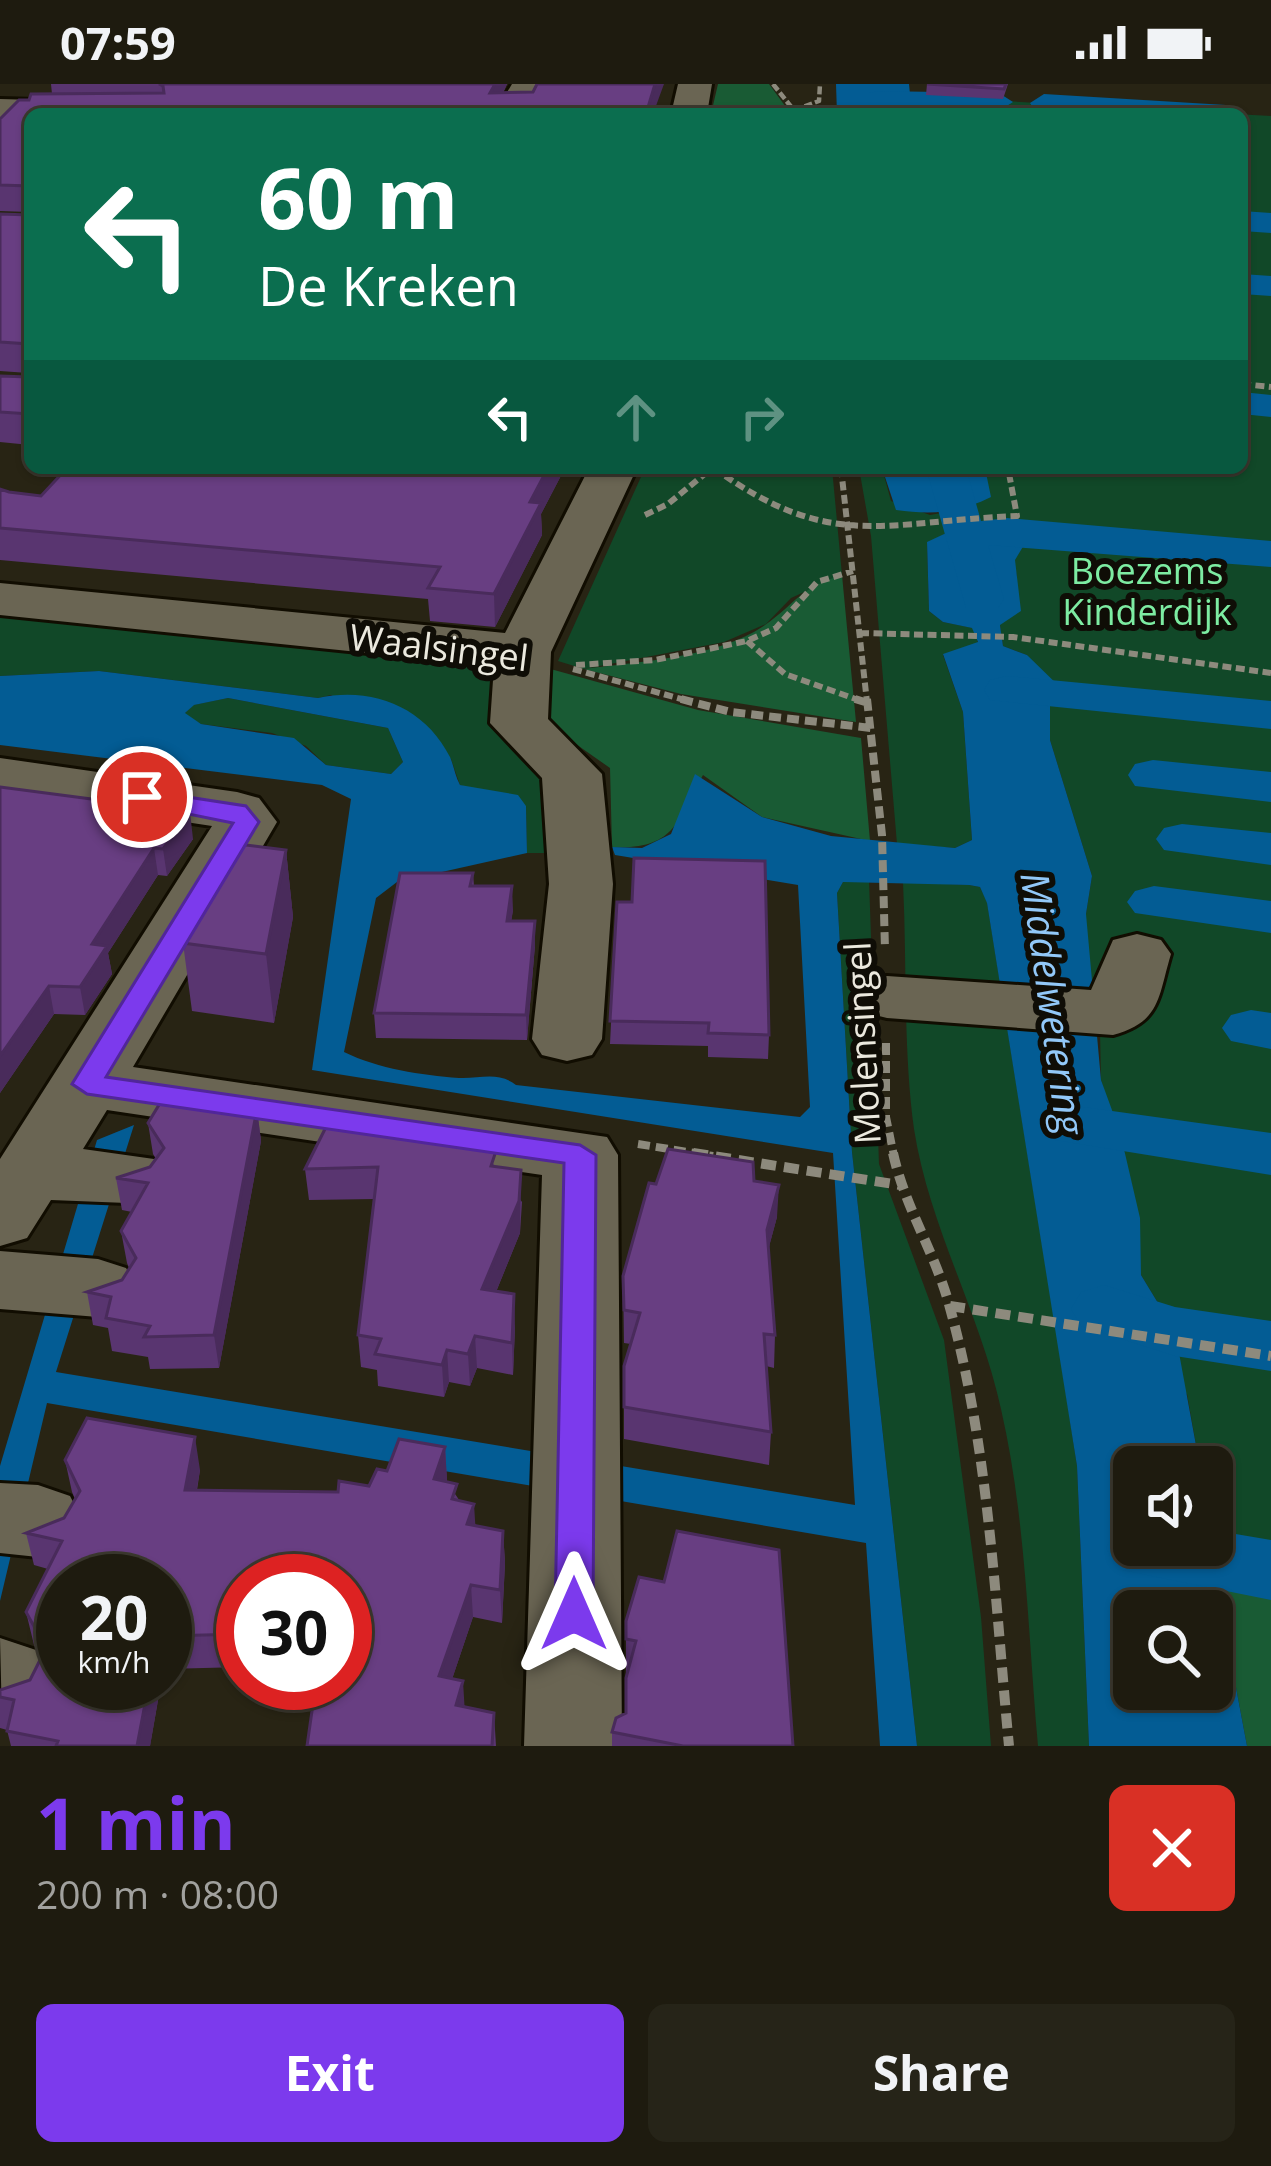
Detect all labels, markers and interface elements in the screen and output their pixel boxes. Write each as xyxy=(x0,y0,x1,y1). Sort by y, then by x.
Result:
text: 07:59 xyxy=(60,12,176,73)
text: 60 m xyxy=(258,139,458,254)
icon: left xyxy=(60,156,216,312)
text: De Kreken xyxy=(258,248,519,322)
icon: left xyxy=(477,384,543,450)
icon: ahead xyxy=(603,384,669,450)
icon: right xyxy=(729,384,795,450)
park label: Boezems Kinderdijk xyxy=(1062,546,1232,636)
street label: Waalsingel xyxy=(347,612,531,682)
pin xyxy=(91,746,193,848)
icon: arrive xyxy=(109,764,175,830)
water label: Middelwetering xyxy=(1009,868,1099,1139)
street label: Molensingel xyxy=(832,941,892,1145)
map controls xyxy=(1113,1446,1233,1710)
button: sound xyxy=(1113,1446,1233,1566)
position arrow xyxy=(511,1551,637,1677)
speed limit sign: 30 xyxy=(216,1554,372,1710)
text: 20 xyxy=(80,1576,148,1658)
button: search xyxy=(1113,1590,1233,1710)
text: km/h xyxy=(78,1641,150,1682)
text: 1 min xyxy=(36,1773,236,1871)
button: close xyxy=(1109,1785,1235,1911)
text: 200 m · 08:00 xyxy=(36,1867,279,1920)
button: Exit xyxy=(36,2004,624,2142)
button: Share xyxy=(648,2004,1235,2142)

